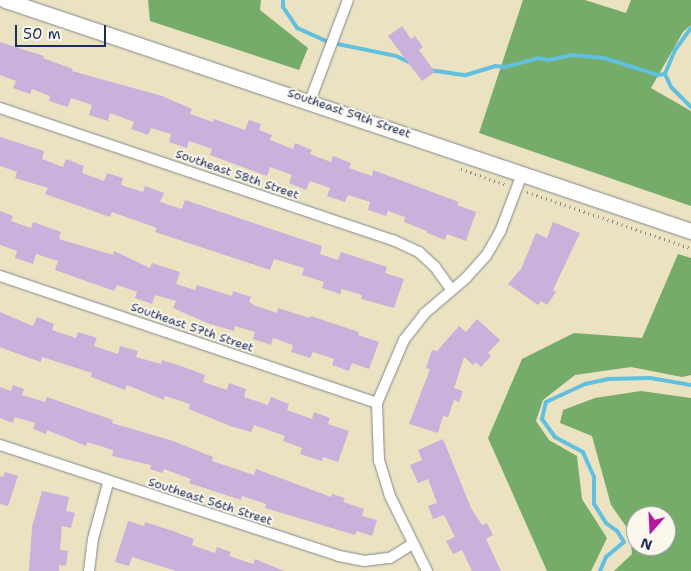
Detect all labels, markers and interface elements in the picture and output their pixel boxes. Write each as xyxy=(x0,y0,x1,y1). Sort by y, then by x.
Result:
scale bar xyxy=(18,15,109,47)
text: 50 m xyxy=(23,24,61,44)
street label: Southeast 59th Street xyxy=(286,86,412,142)
street label: Southeast 58th Street xyxy=(173,147,301,203)
street label: Southeast 57th Street xyxy=(129,300,255,356)
street label: Southeast 56th Street xyxy=(146,475,274,529)
north arrow xyxy=(626,506,676,556)
text: N xyxy=(638,534,655,555)

